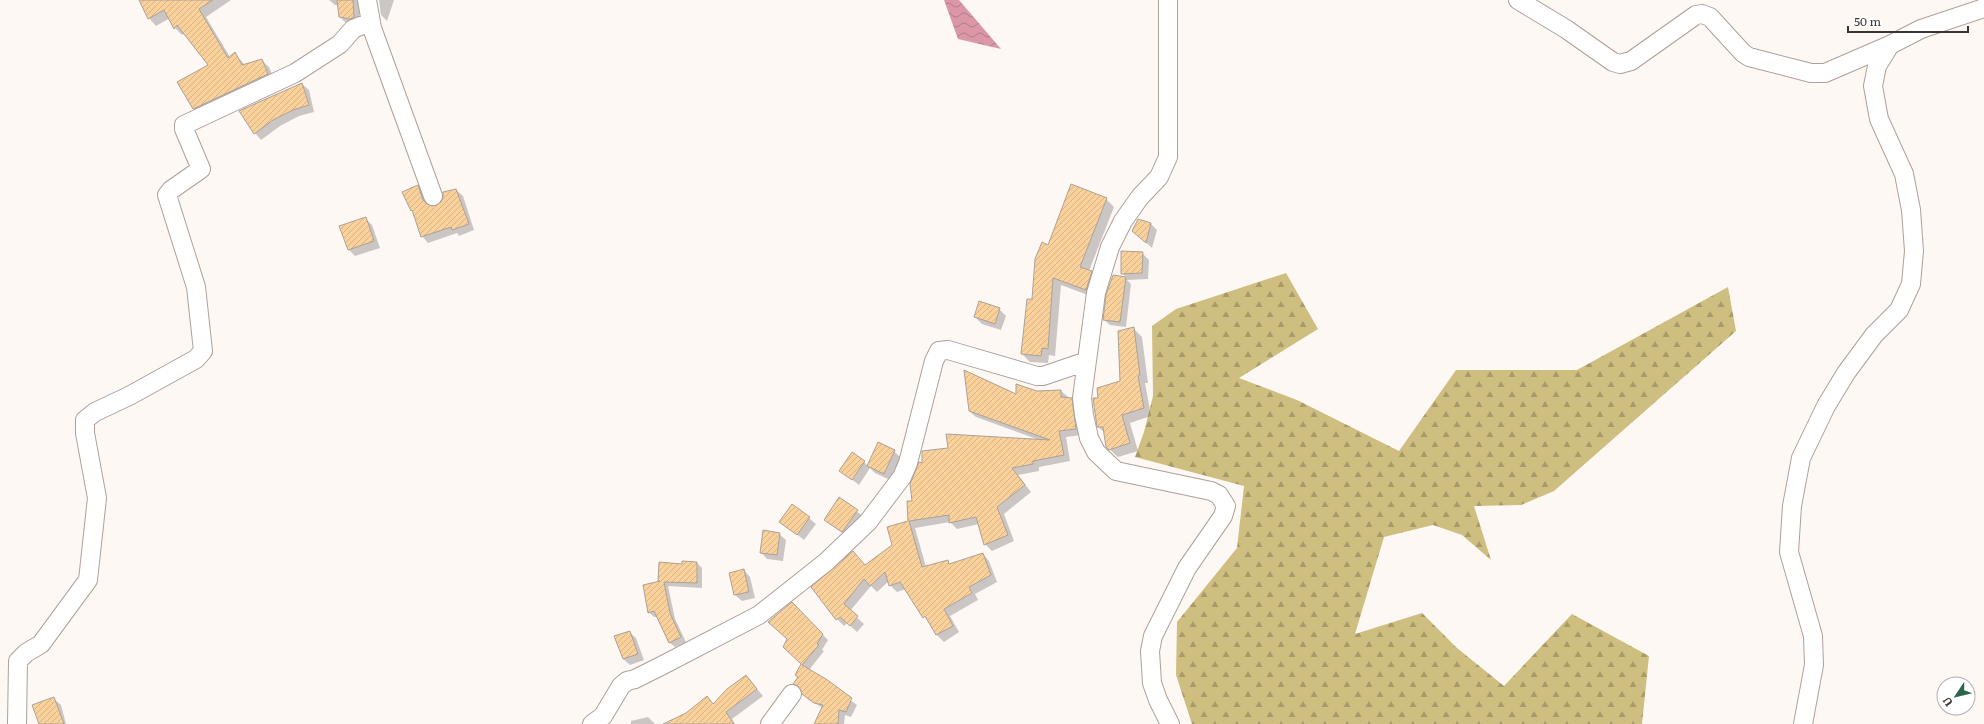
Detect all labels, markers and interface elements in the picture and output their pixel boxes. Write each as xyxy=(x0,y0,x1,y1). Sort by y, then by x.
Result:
scale bar xyxy=(1848,8,1968,34)
text: 50 m xyxy=(1854,12,1881,30)
north arrow xyxy=(1936,676,1976,716)
text: U xyxy=(1938,694,1956,710)

